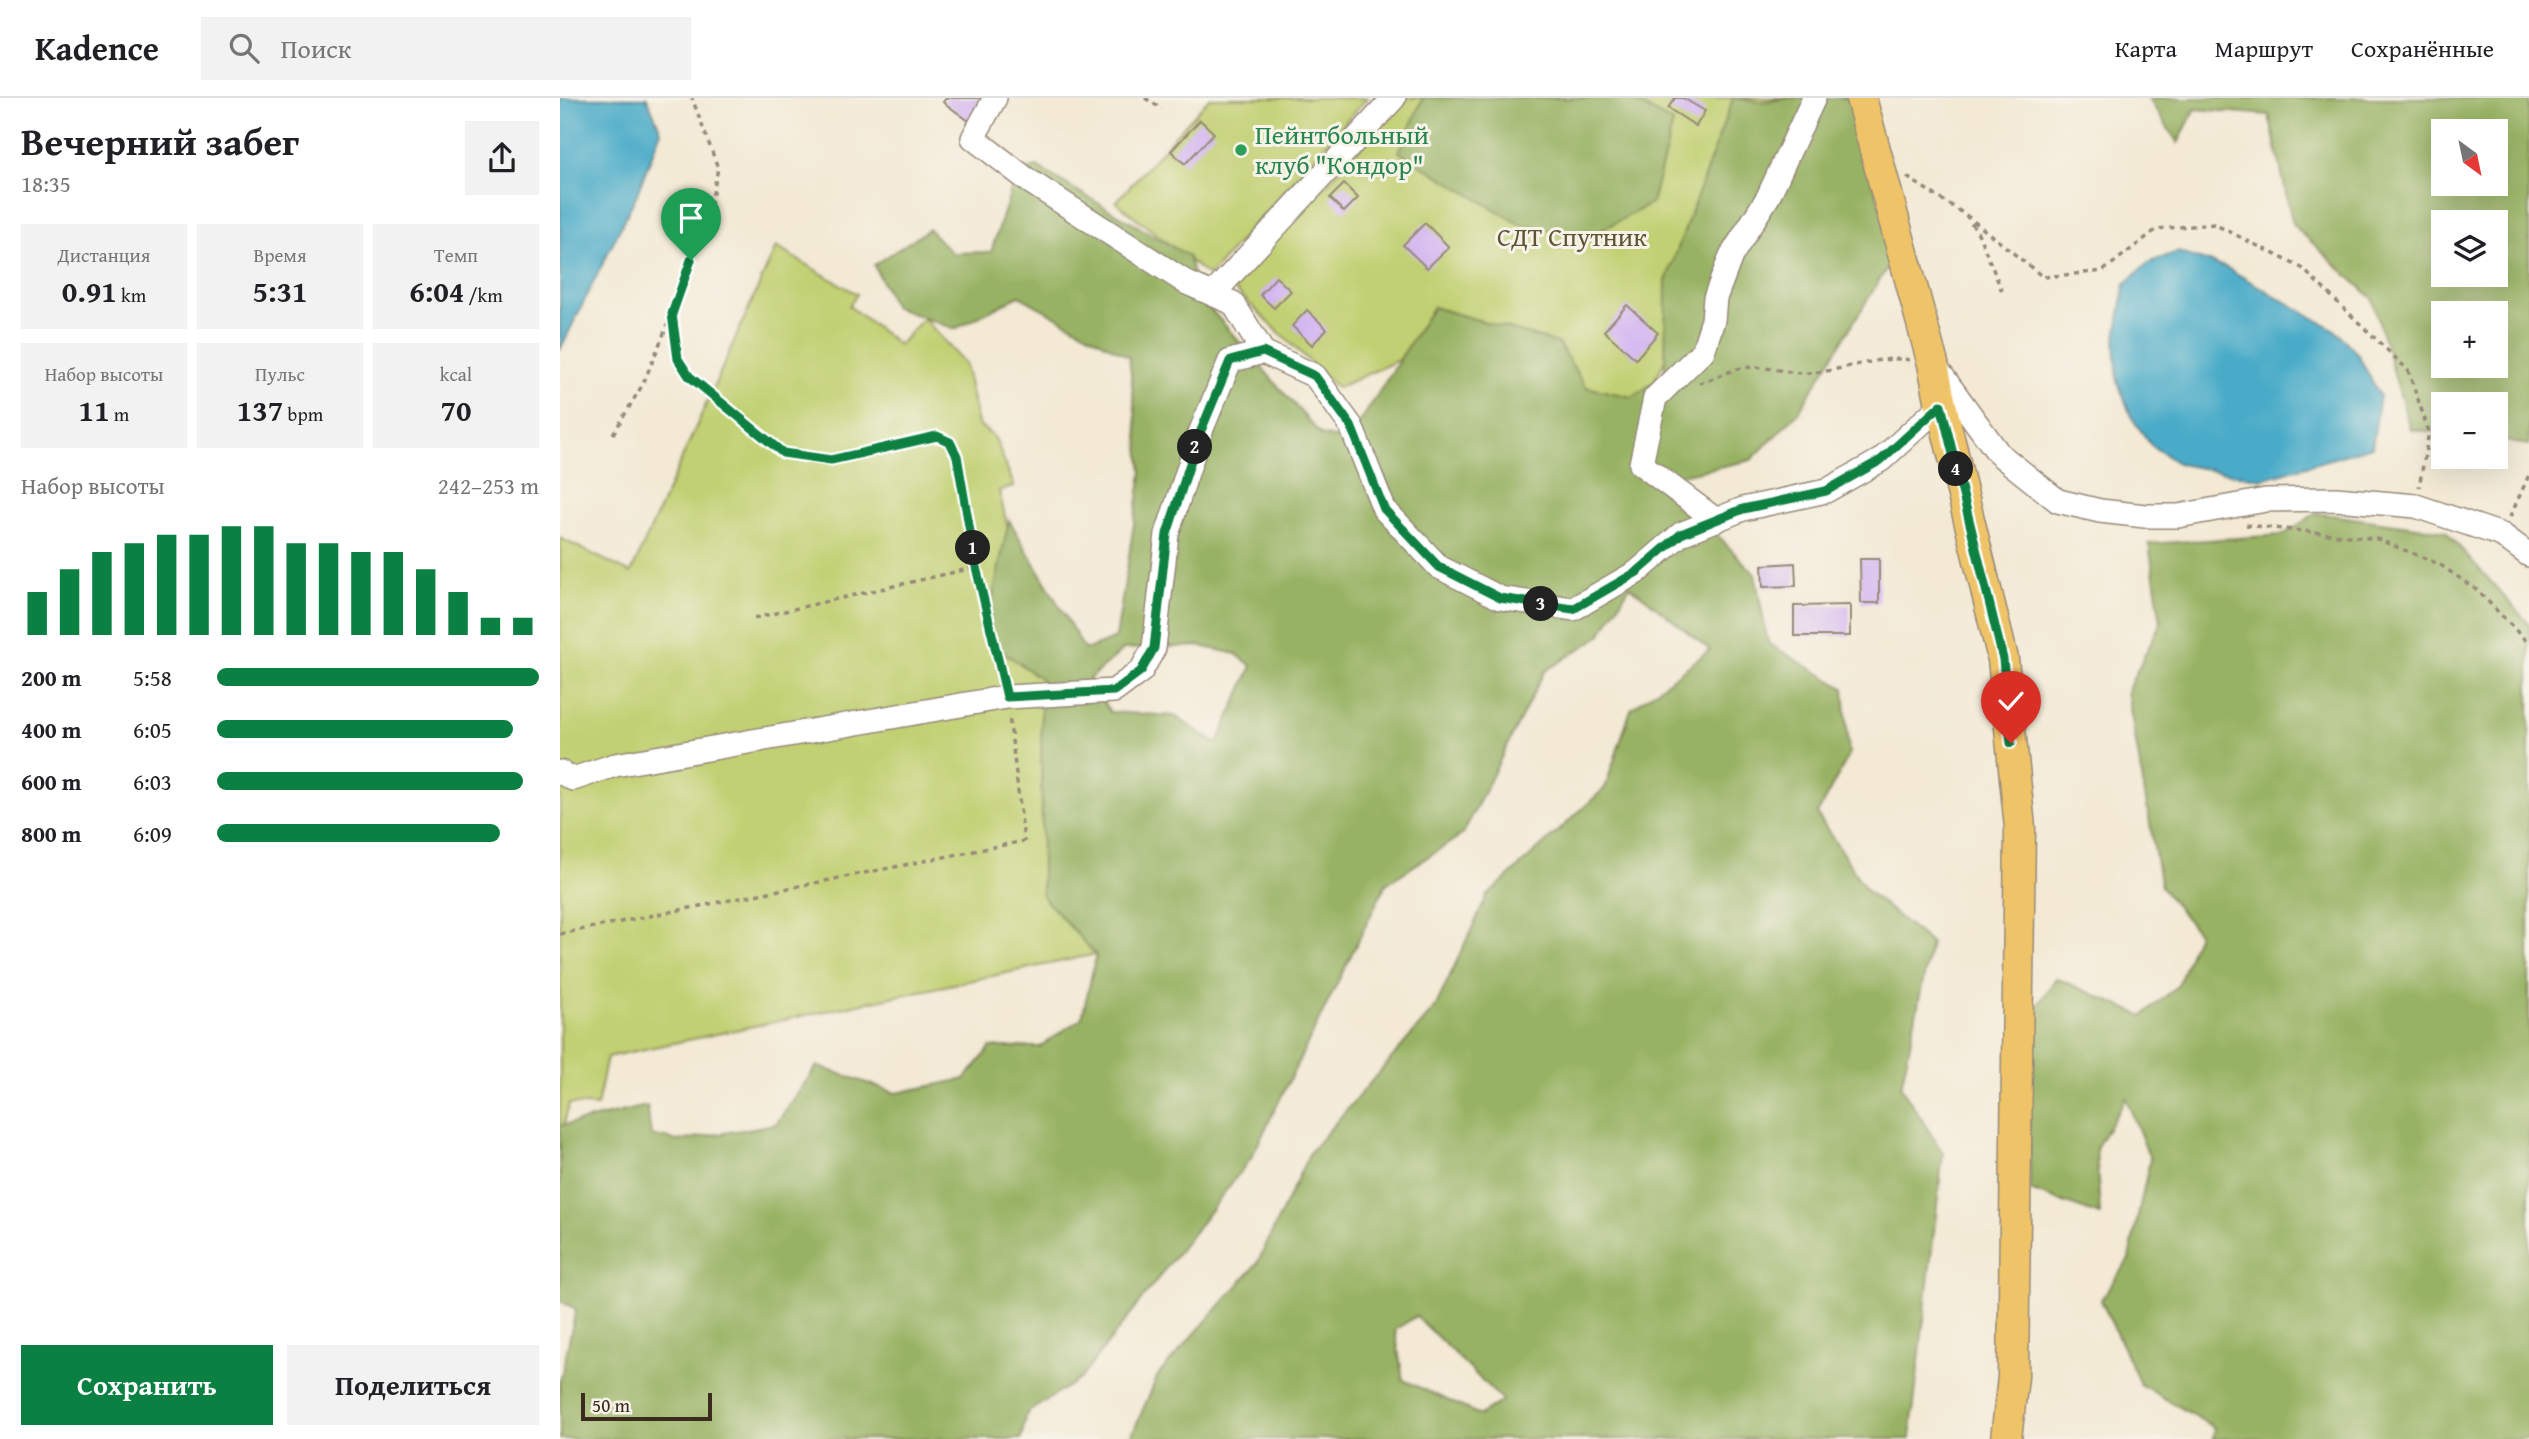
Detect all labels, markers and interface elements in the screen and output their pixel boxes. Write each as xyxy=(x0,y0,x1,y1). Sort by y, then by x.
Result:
search box xyxy=(201,17,691,80)
text: Kadence xyxy=(35,24,159,72)
icon: search xyxy=(225,29,263,67)
text: Поиск xyxy=(281,29,351,68)
text: Карта xyxy=(2115,31,2177,66)
text: Маршрут xyxy=(2215,31,2313,66)
text: Сохранённые xyxy=(2351,31,2494,66)
text: Вечерний забег xyxy=(21,113,299,169)
place label: Пейнтбольный клуб "Кондор" xyxy=(1255,115,1429,184)
north arrow xyxy=(2431,119,2508,196)
map controls xyxy=(2431,119,2508,469)
button: share xyxy=(465,121,539,195)
marker: Пейнтбольный клуб "Кондор" xyxy=(1233,142,1249,158)
text: 18:35 xyxy=(21,167,71,200)
pin xyxy=(661,188,721,260)
icon: arrive xyxy=(672,199,710,237)
button: layers xyxy=(2431,210,2508,287)
park label: СДТ Спутник xyxy=(1497,217,1647,256)
text: Дистанция xyxy=(58,241,150,269)
text: Время xyxy=(253,241,307,269)
text: Темп xyxy=(434,241,478,269)
text: 0.91 xyxy=(62,269,117,313)
text: 5:31 xyxy=(252,269,308,313)
text: 6:04 xyxy=(409,269,464,313)
text: km xyxy=(117,281,146,309)
text: /km xyxy=(464,281,503,309)
button: + xyxy=(2431,301,2508,378)
text: Набор высоты xyxy=(45,360,163,388)
text: Пульс xyxy=(255,360,305,388)
text: kcal xyxy=(440,360,472,388)
text: 11 xyxy=(79,388,110,432)
text: 137 xyxy=(237,388,283,432)
text: 70 xyxy=(440,388,472,432)
button: − xyxy=(2431,392,2508,469)
text: m xyxy=(110,400,129,428)
text: bpm xyxy=(283,400,323,428)
pin: 2 xyxy=(1178,430,1212,464)
text: 2 xyxy=(1190,432,1199,460)
pin: 4 xyxy=(1938,452,1974,486)
text: 4 xyxy=(1951,454,1960,482)
text: Набор высоты xyxy=(21,469,165,502)
text: 242–253 m xyxy=(438,469,539,502)
pin: 1 xyxy=(956,531,990,566)
text: 1 xyxy=(968,533,977,561)
pin: 3 xyxy=(1524,587,1558,622)
text: 3 xyxy=(1536,589,1545,617)
text: 200 m xyxy=(21,661,82,694)
text: 5:58 xyxy=(133,661,172,694)
pin xyxy=(1981,671,2041,743)
icon: check xyxy=(1992,682,2030,720)
text: 400 m xyxy=(21,713,82,746)
text: 6:05 xyxy=(133,713,172,746)
text: 600 m xyxy=(21,765,82,798)
text: 6:03 xyxy=(133,765,172,798)
text: 800 m xyxy=(21,817,82,850)
text: 6:09 xyxy=(133,817,172,850)
button: Сохранить xyxy=(21,1345,273,1425)
button: Поделиться xyxy=(287,1345,539,1425)
scale bar xyxy=(581,1390,712,1422)
text: 50 m xyxy=(592,1391,630,1419)

